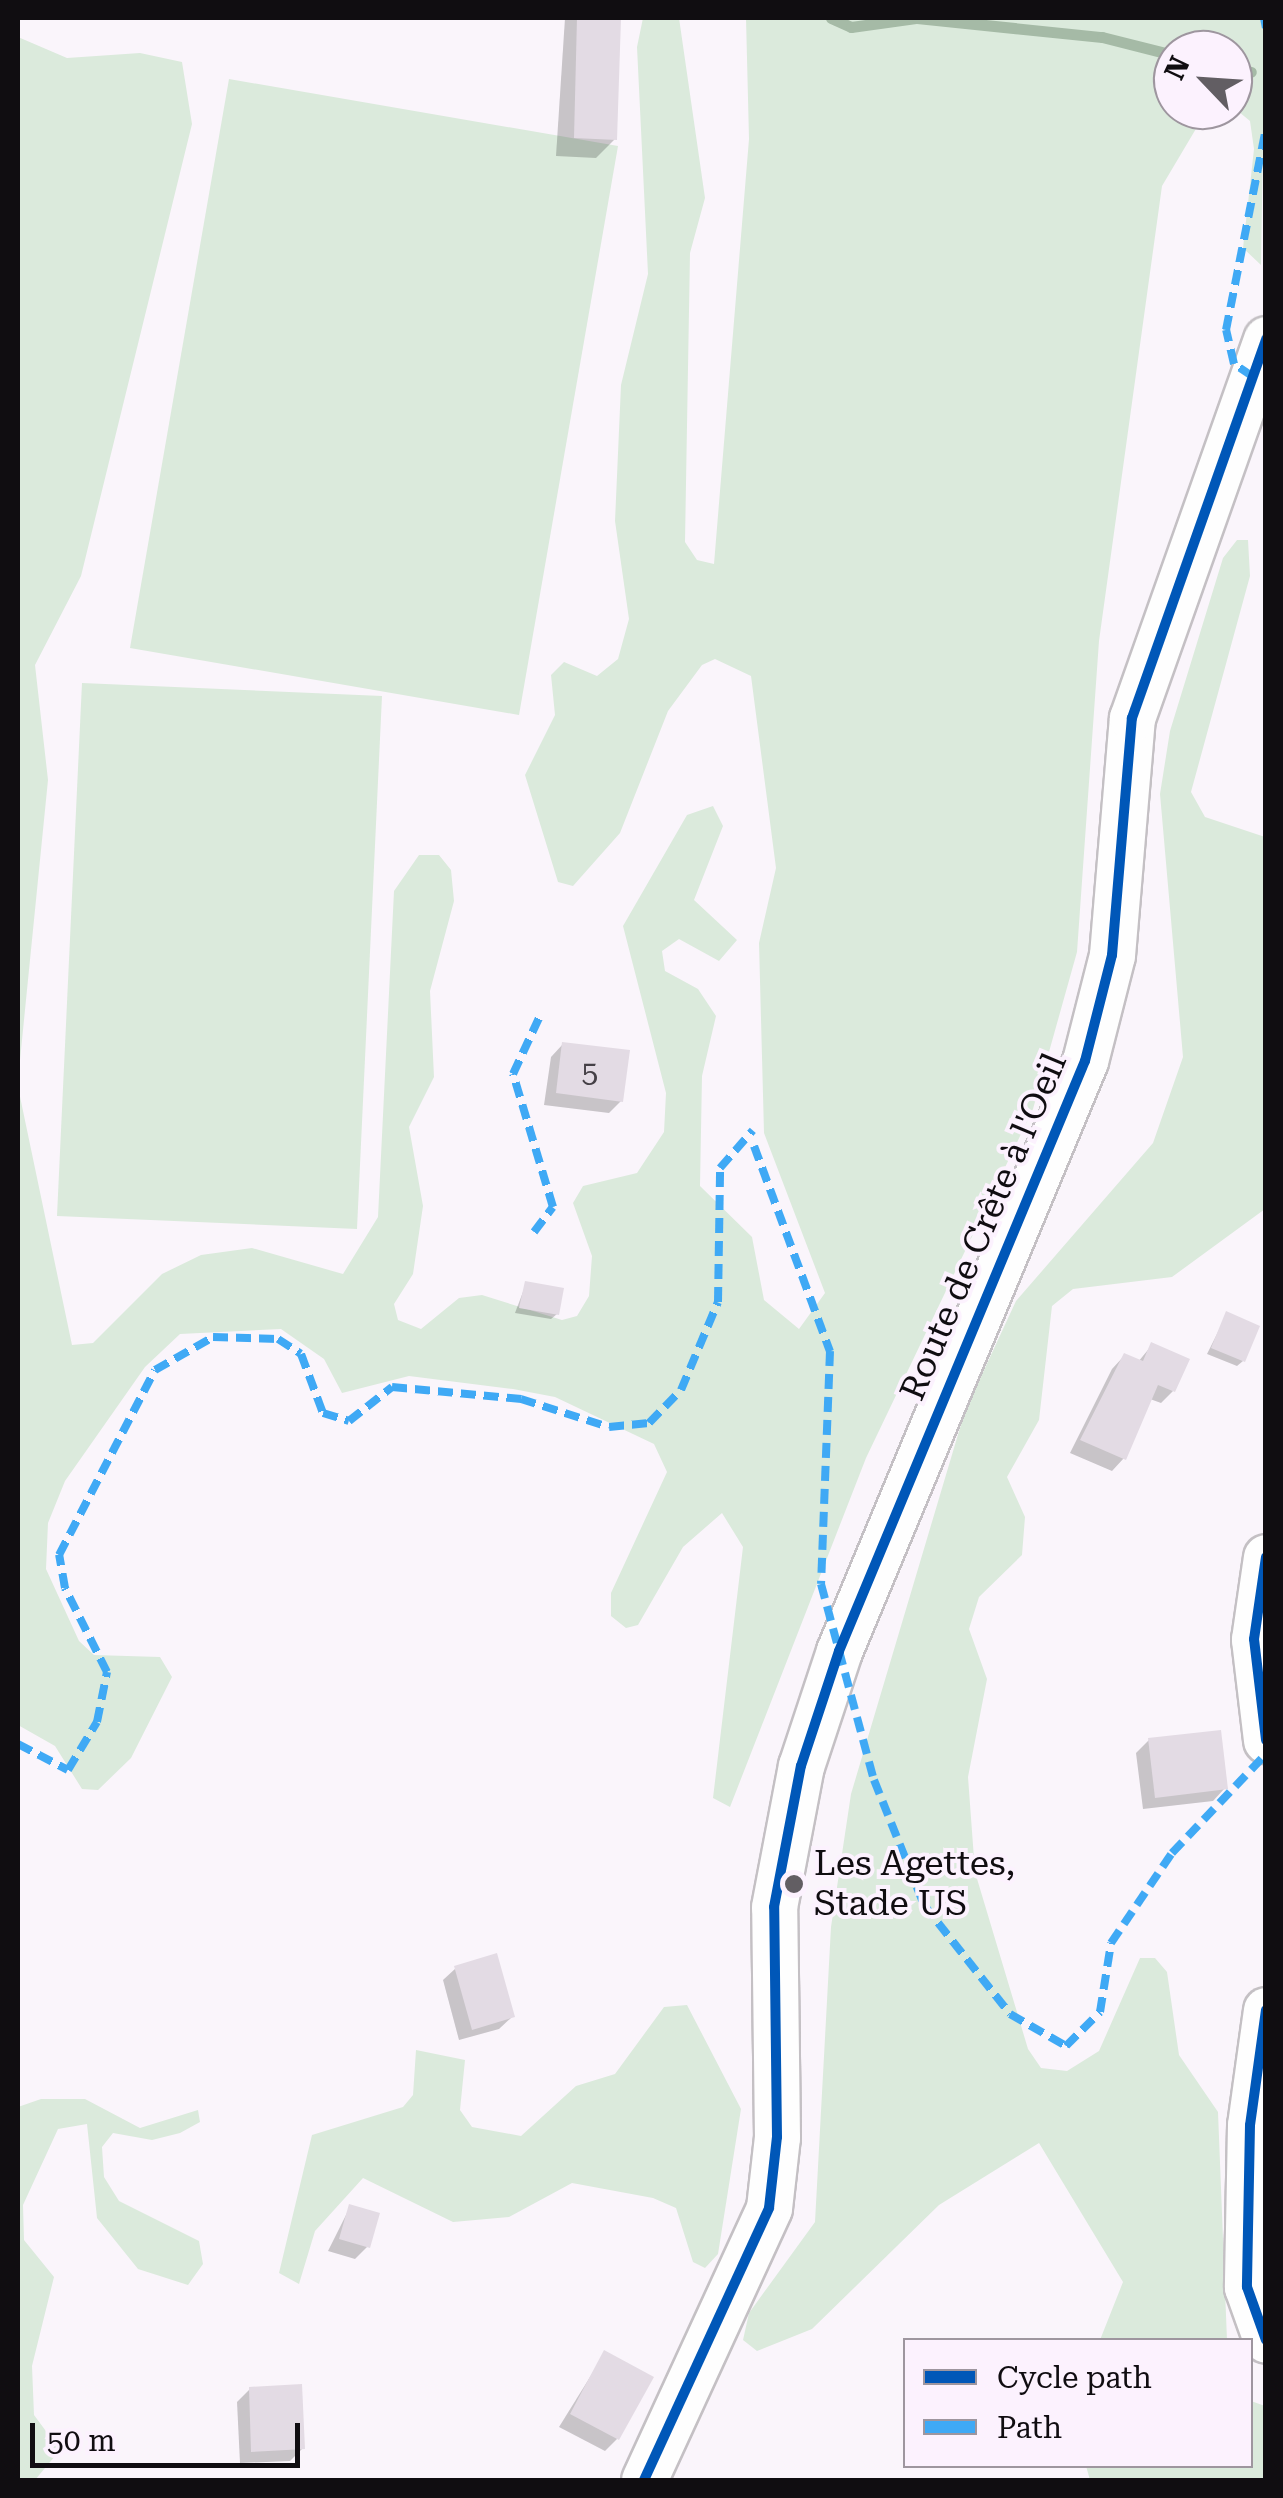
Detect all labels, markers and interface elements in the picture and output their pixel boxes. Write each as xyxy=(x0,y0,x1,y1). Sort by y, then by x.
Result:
north arrow xyxy=(1153,30,1253,130)
text: N xyxy=(1158,51,1197,85)
street label: Route de Crête à l'Oeil xyxy=(892,1047,1076,1407)
house number: 5 xyxy=(582,1054,598,1090)
place label: Les Agettes, Stade US xyxy=(814,1843,1015,1925)
marker: Les Agettes, Stade US xyxy=(783,1873,805,1895)
legend xyxy=(903,2338,1253,2468)
text: Cycle path xyxy=(997,2360,1152,2395)
scale bar xyxy=(35,2403,305,2465)
text: Path xyxy=(997,2410,1062,2445)
text: 50 m xyxy=(47,2423,116,2458)

